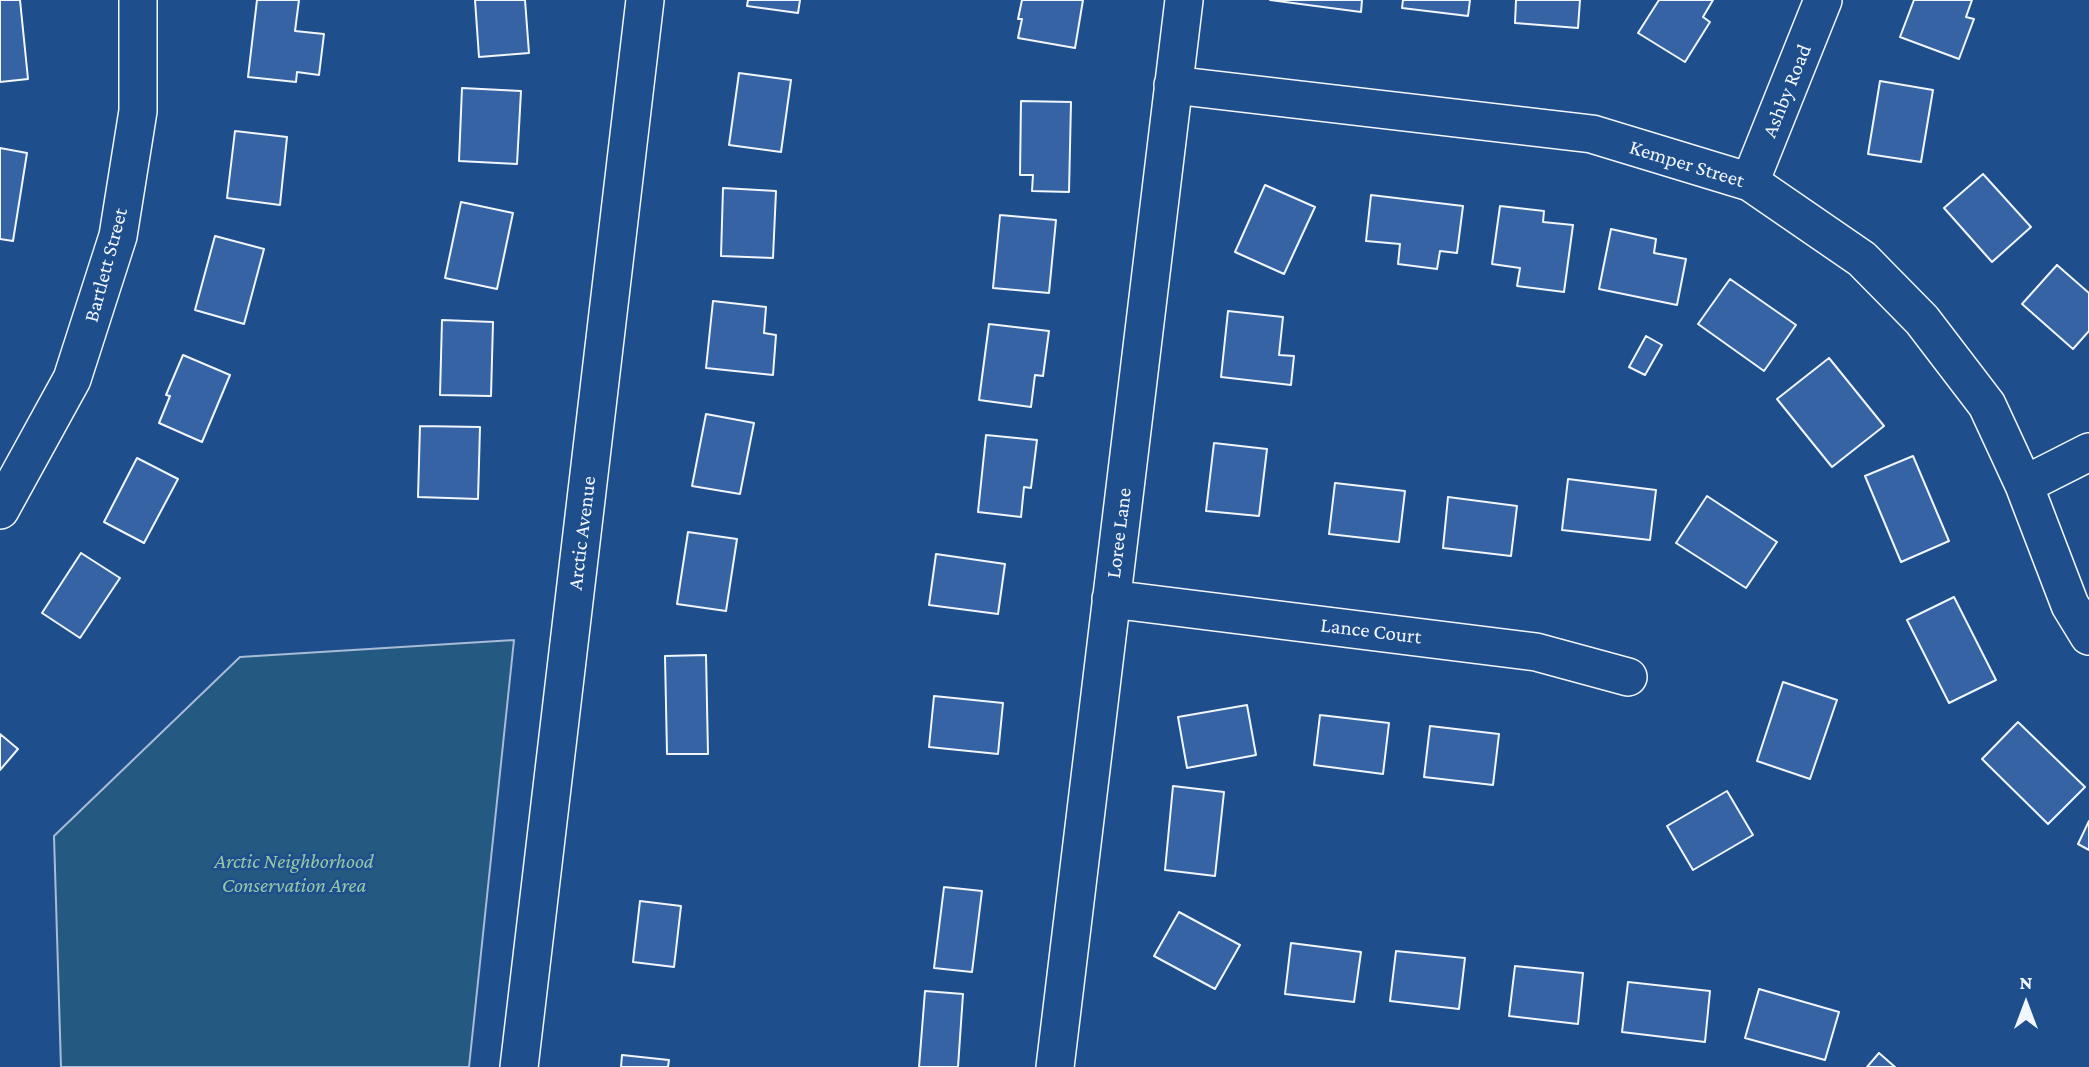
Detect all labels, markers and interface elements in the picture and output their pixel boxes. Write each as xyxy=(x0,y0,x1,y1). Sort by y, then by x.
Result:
street label: Ashby Road xyxy=(1757,41,1817,141)
street label: Kemper Street xyxy=(1627,135,1747,193)
street label: Bartlett Street xyxy=(79,205,133,325)
street label: Arctic Avenue xyxy=(563,475,601,591)
street label: Loree Lane xyxy=(1101,486,1137,580)
street label: Lance Court xyxy=(1319,612,1423,650)
park label: Arctic Neighborhood Conservation Area xyxy=(214,849,374,899)
north arrow xyxy=(1991,969,2061,1039)
text: N xyxy=(2020,972,2032,993)

